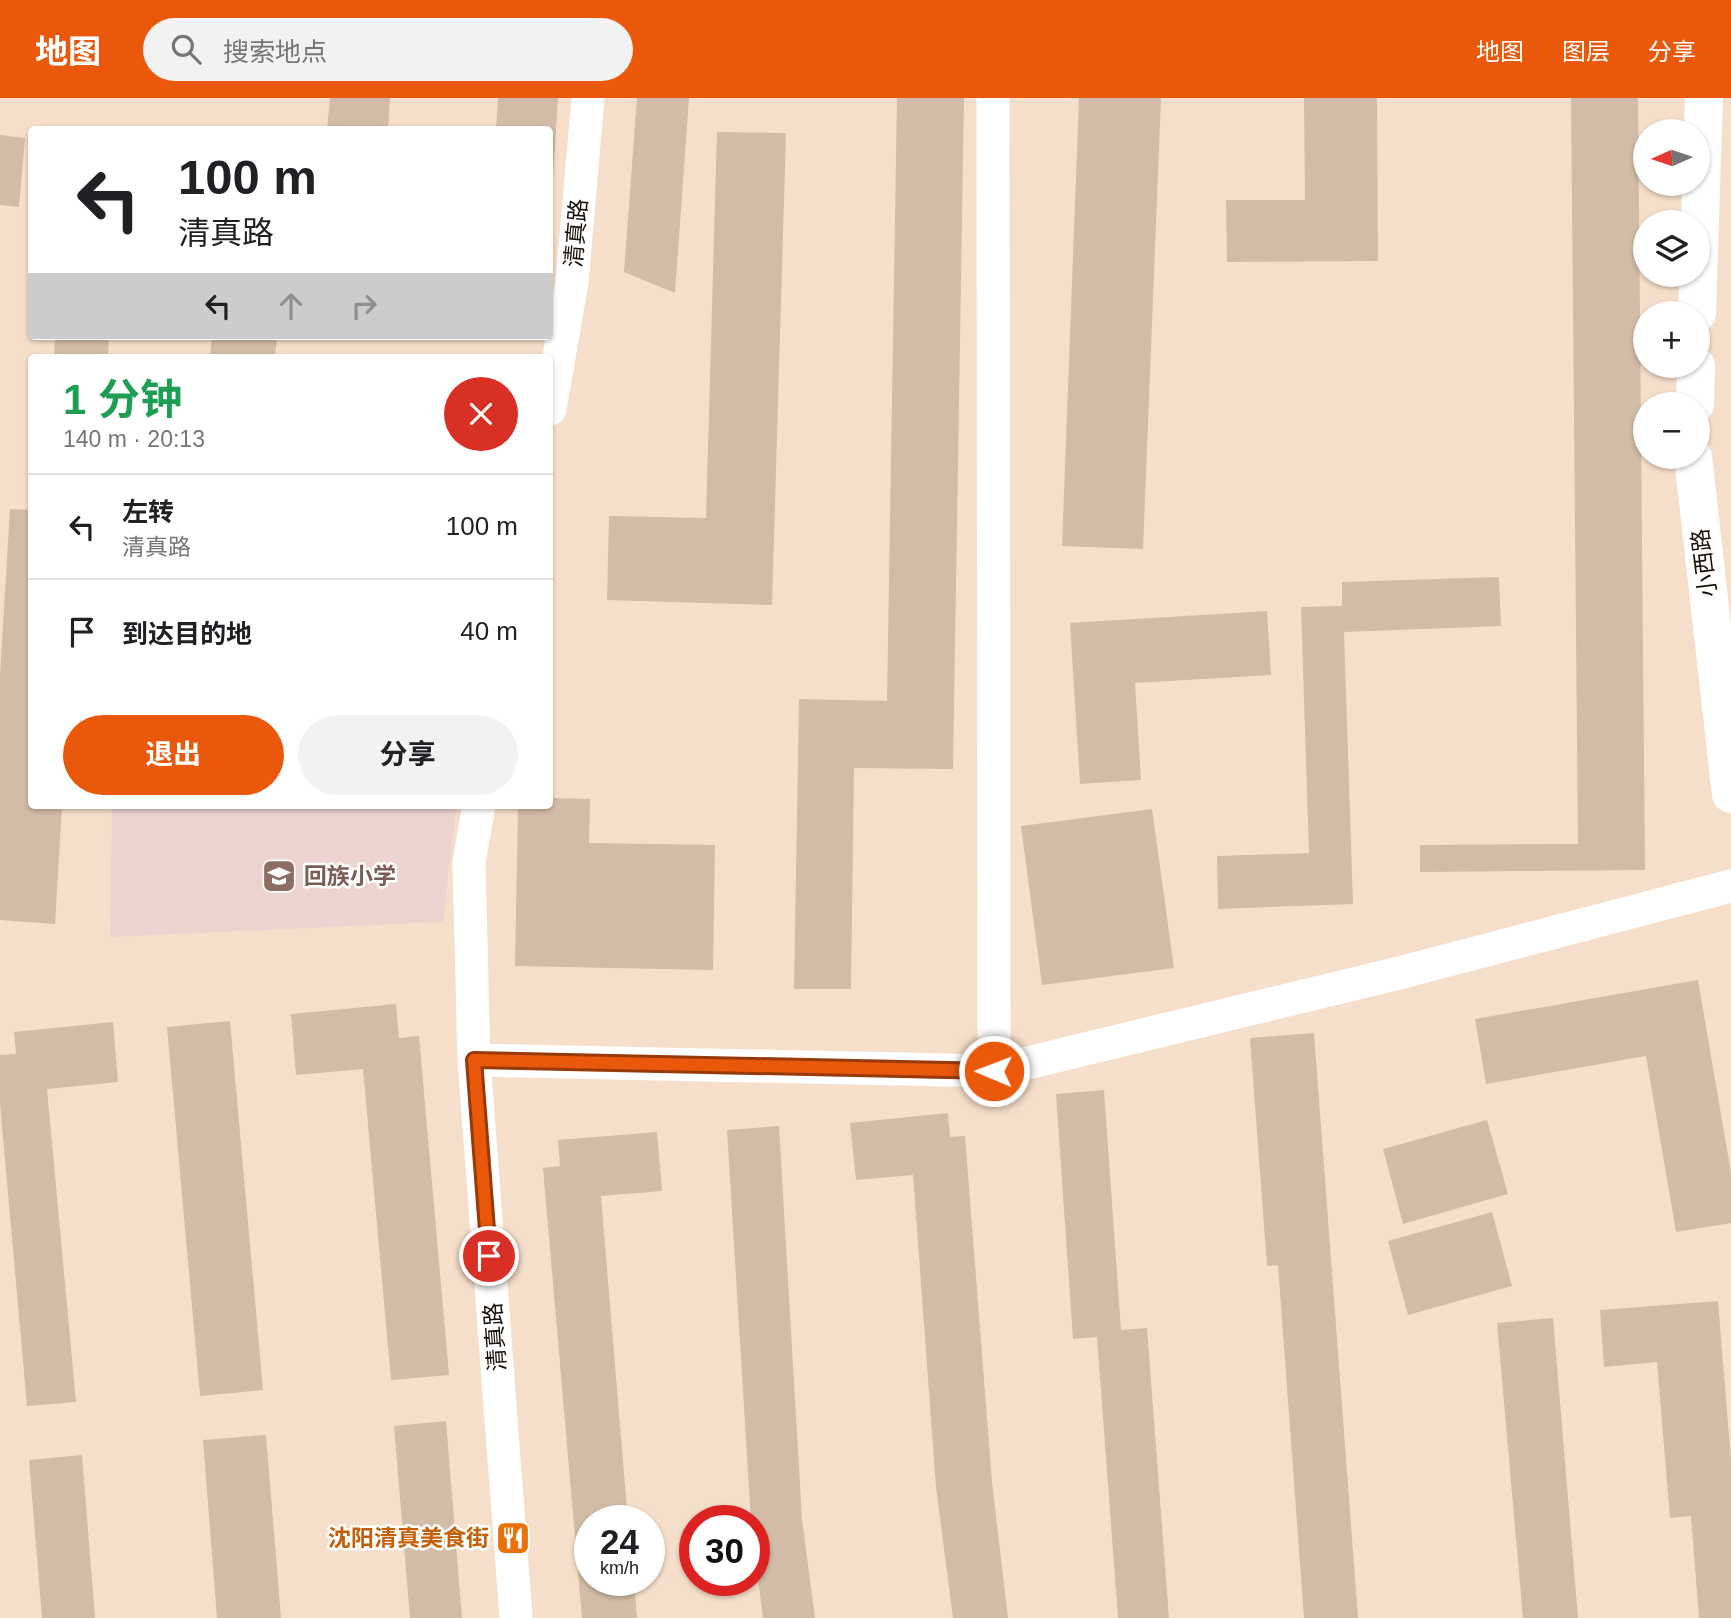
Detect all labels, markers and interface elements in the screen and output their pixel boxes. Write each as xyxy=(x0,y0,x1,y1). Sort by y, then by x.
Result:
search box xyxy=(143,18,633,81)
icon: search xyxy=(167,30,205,68)
text: 地图 xyxy=(35,33,101,70)
text: 搜索地点 xyxy=(223,37,327,67)
text: 地图 xyxy=(1476,38,1524,65)
text: 图层 xyxy=(1562,38,1610,65)
text: 分享 xyxy=(1648,38,1696,65)
north arrow xyxy=(1633,119,1710,196)
map controls xyxy=(1633,119,1710,469)
text: 100 m xyxy=(178,150,317,204)
icon: left xyxy=(63,154,154,245)
street label: 清真路 xyxy=(560,197,592,269)
button: layers xyxy=(1633,210,1710,287)
text: 清真路 xyxy=(178,215,274,251)
icon: left xyxy=(199,287,237,325)
icon: ahead xyxy=(272,287,310,325)
icon: right xyxy=(345,287,383,325)
button: + xyxy=(1633,301,1710,378)
text: 1 分钟 xyxy=(63,376,182,423)
button: close xyxy=(444,377,518,451)
button: − xyxy=(1633,392,1710,469)
text: 140 m · 20:13 xyxy=(63,426,205,452)
text: 左转 xyxy=(122,497,174,527)
icon: left xyxy=(63,508,101,546)
text: 100 m xyxy=(446,511,518,541)
street label: 小西路 xyxy=(1687,527,1721,599)
text: 清真路 xyxy=(122,534,191,560)
icon: arrive xyxy=(63,613,101,651)
text: 40 m xyxy=(460,616,518,646)
text: 到达目的地 xyxy=(122,619,252,649)
button: 退出 xyxy=(63,715,284,795)
button: 分享 xyxy=(298,715,518,795)
school or university icon: 回族小学 xyxy=(260,857,298,895)
place label: 回族小学 xyxy=(304,863,396,889)
position arrow xyxy=(957,1034,1031,1108)
pin xyxy=(459,1226,519,1286)
icon: arrive xyxy=(470,1237,508,1275)
street label: 清真路 xyxy=(480,1302,510,1372)
speed limit sign: 30 xyxy=(679,1505,770,1596)
restaurant icon: 沈阳清真美食街 xyxy=(494,1519,532,1557)
text: 24 xyxy=(600,1522,639,1561)
place label: 沈阳清真美食街 xyxy=(328,1525,489,1551)
text: km/h xyxy=(600,1558,639,1578)

